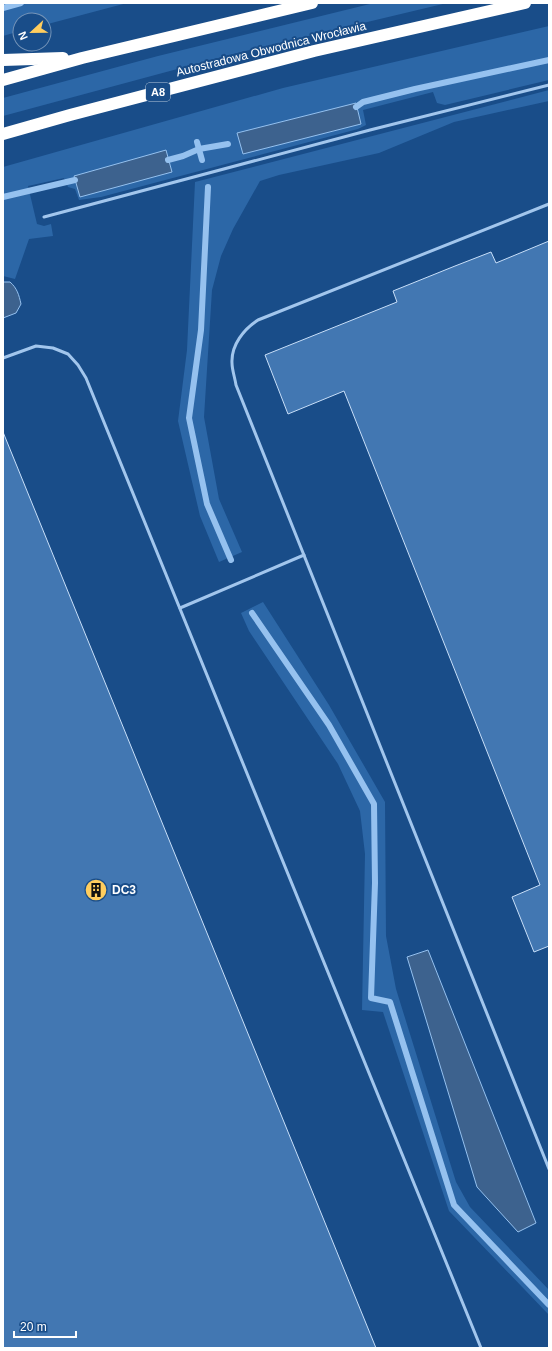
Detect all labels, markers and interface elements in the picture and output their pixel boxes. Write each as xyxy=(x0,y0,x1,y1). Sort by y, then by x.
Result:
north arrow xyxy=(12,12,52,52)
street label: Autostradowa Obwodnica Wrocławia xyxy=(175,19,368,79)
text: N xyxy=(16,30,30,42)
road number: A8 xyxy=(146,83,170,101)
building icon: DC3 xyxy=(83,877,109,903)
place label: DC3 xyxy=(112,883,136,897)
scale bar xyxy=(14,1313,76,1339)
text: 20 m xyxy=(20,1320,47,1334)

